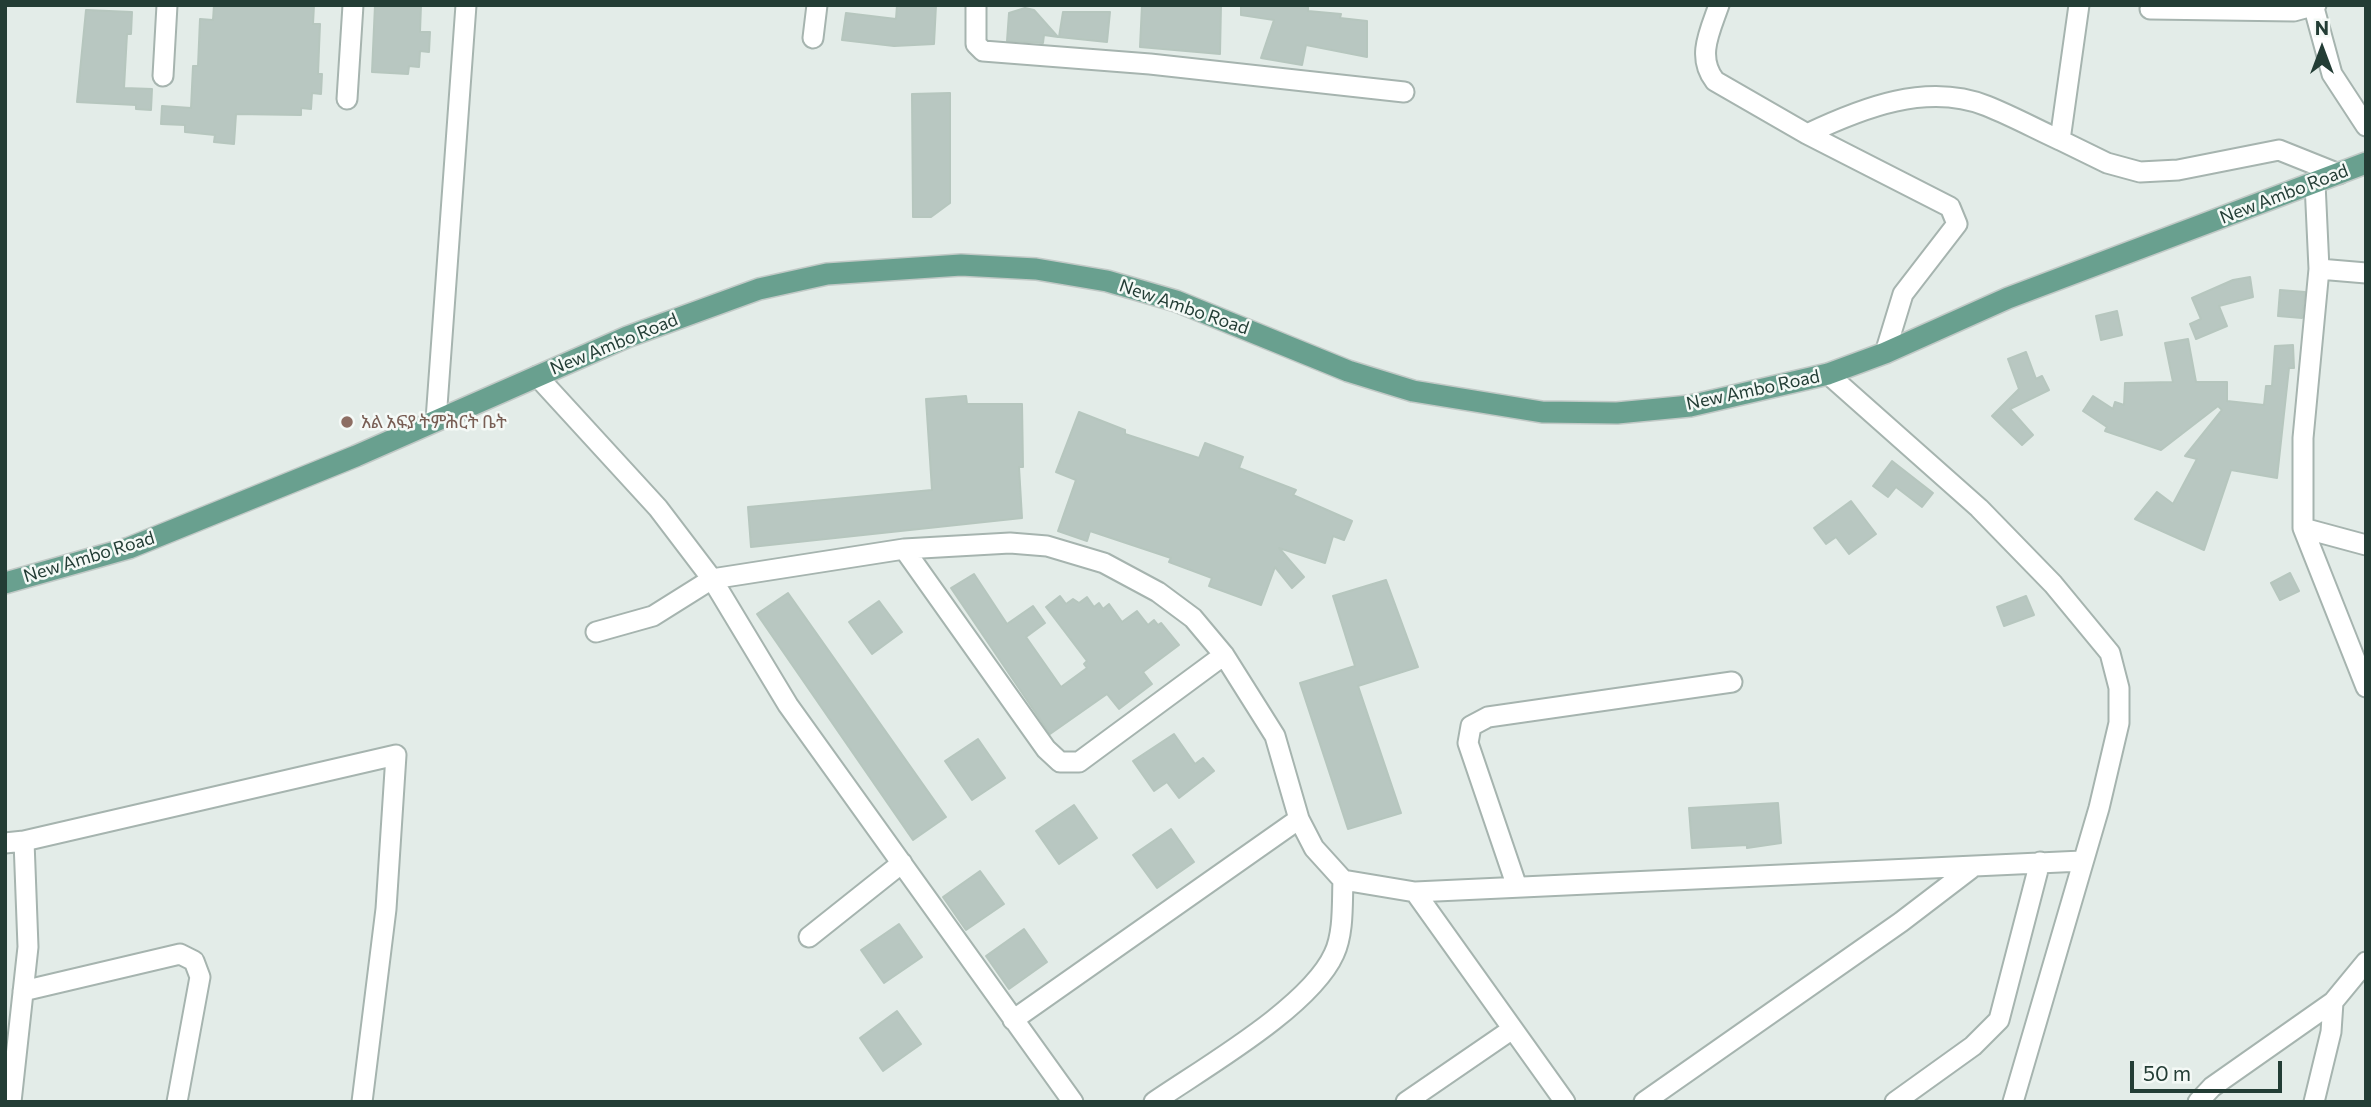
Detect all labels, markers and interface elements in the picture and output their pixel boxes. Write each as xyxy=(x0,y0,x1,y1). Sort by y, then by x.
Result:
north arrow xyxy=(2287,14,2357,84)
text: N xyxy=(2315,16,2329,39)
street label: New Ambo Road xyxy=(2217,160,2351,228)
street label: New Ambo Road xyxy=(1116,275,1252,339)
street label: New Ambo Road xyxy=(547,309,681,379)
street label: New Ambo Road xyxy=(1684,365,1822,415)
place label: አል አፍያ ትምሕርት ቤት xyxy=(361,411,507,433)
marker: አል አፍያ ትምሕርት ቤት xyxy=(339,414,355,430)
street label: New Ambo Road xyxy=(21,527,157,587)
scale bar xyxy=(2133,1048,2285,1092)
text: 50 m xyxy=(2143,1060,2191,1085)

